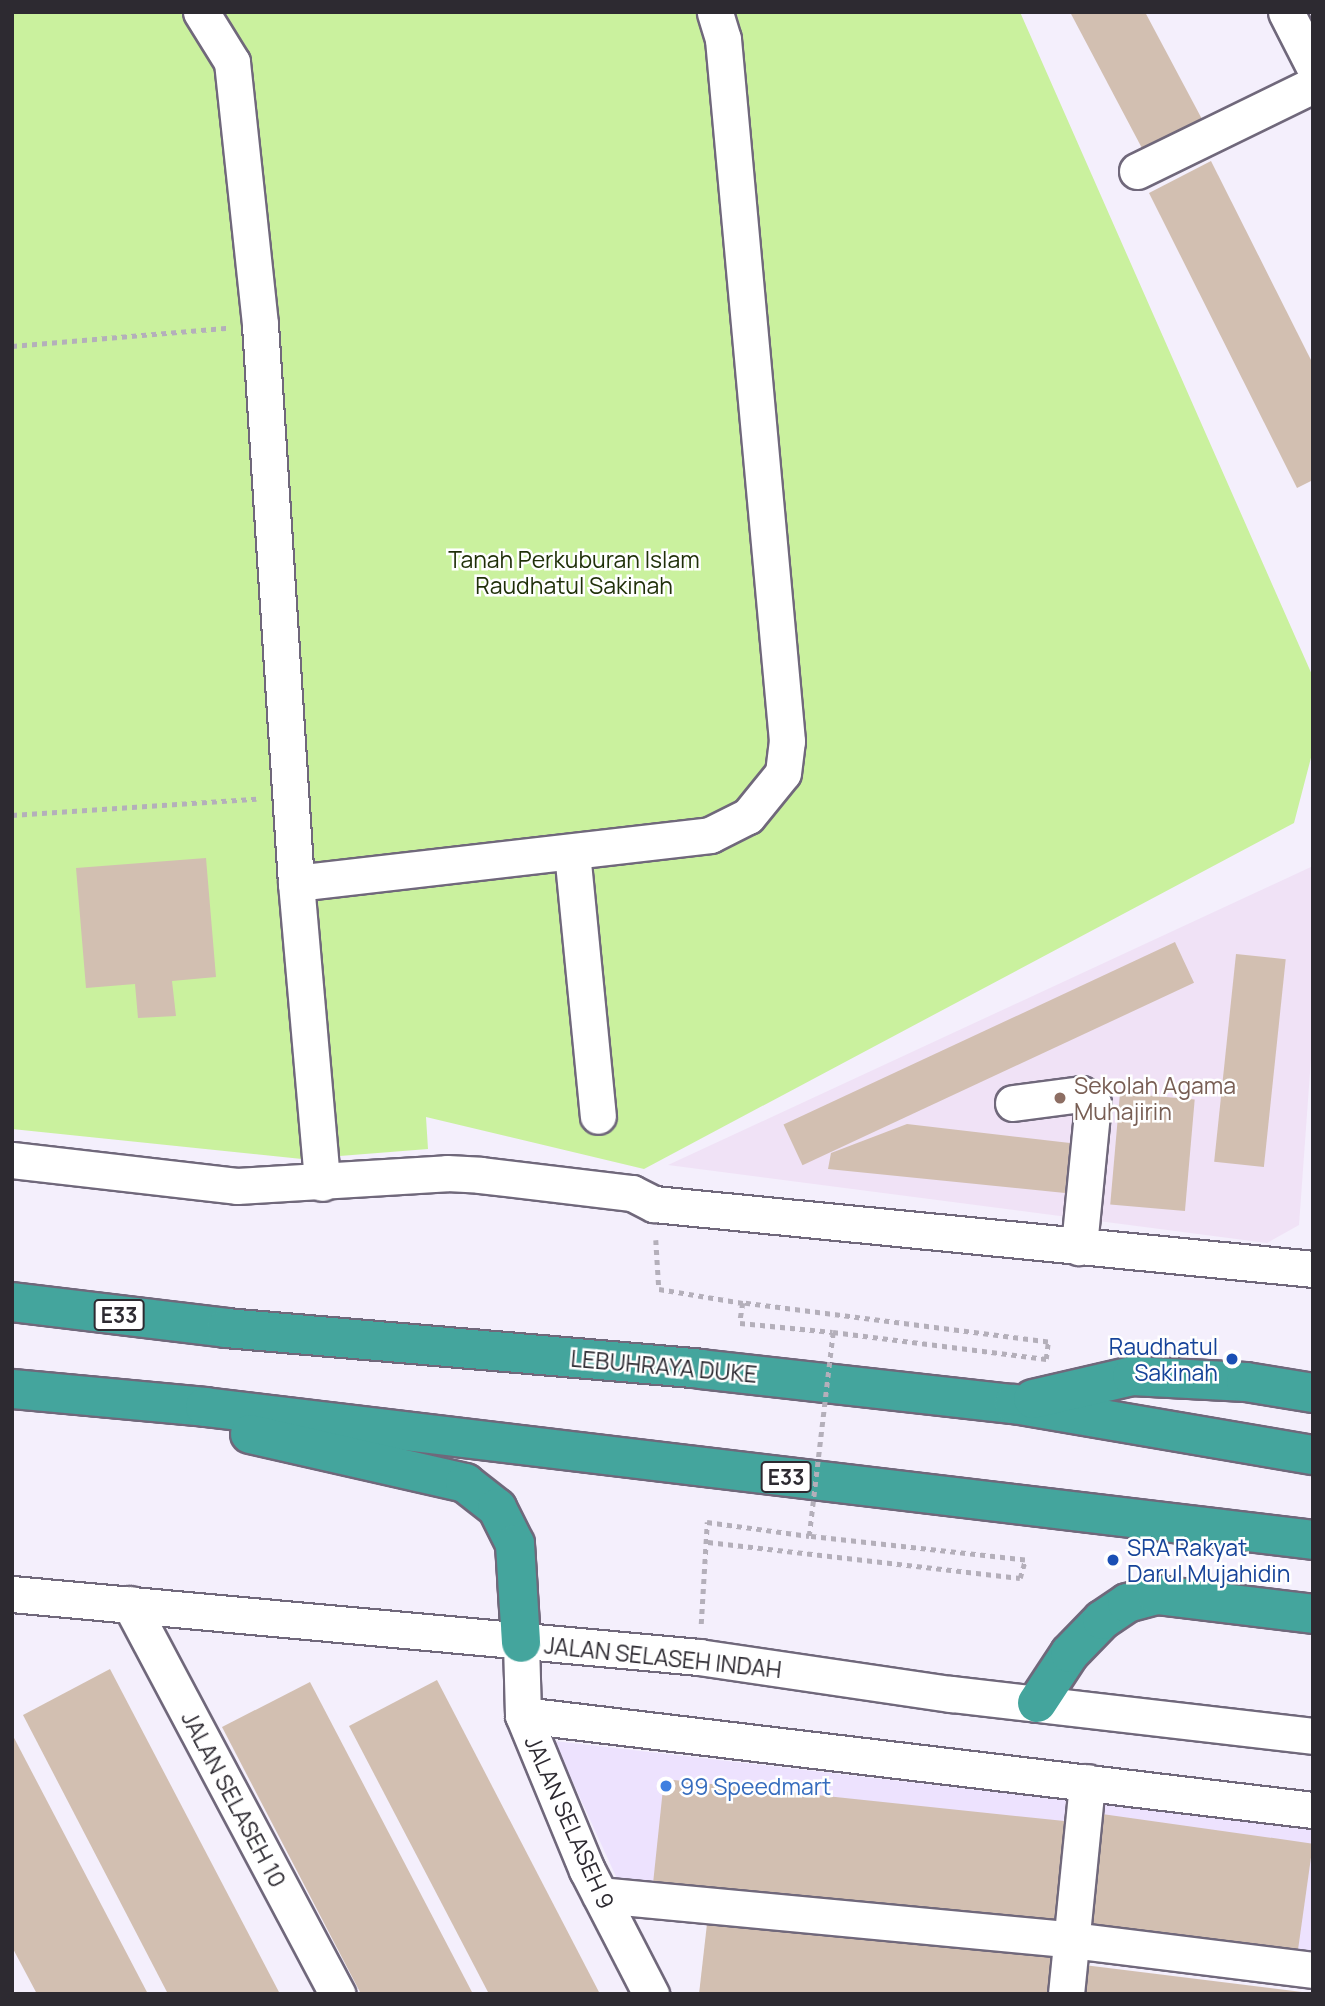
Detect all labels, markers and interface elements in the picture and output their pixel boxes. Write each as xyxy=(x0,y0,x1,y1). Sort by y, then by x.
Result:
park label: Tanah Perkuburan Islam Raudhatul Sakinah xyxy=(448,545,700,599)
place label: Sekolah Agama Muhajirin xyxy=(1074,1071,1236,1125)
marker: Sekolah Agama Muhajirin xyxy=(1052,1090,1068,1106)
road number: E33 xyxy=(93,1298,145,1332)
place label: Raudhatul Sakinah xyxy=(1109,1332,1218,1386)
street label: LEBUHRAYA DUKE xyxy=(570,1344,758,1388)
marker: Raudhatul Sakinah xyxy=(1224,1351,1240,1367)
road number: E33 xyxy=(760,1460,812,1494)
place label: SRA Rakyat Darul Mujahidin xyxy=(1127,1533,1290,1587)
marker: SRA Rakyat Darul Mujahidin xyxy=(1105,1552,1121,1568)
street label: JALAN SELASEH INDAH xyxy=(543,1631,783,1683)
street label: JALAN SELASEH 10 xyxy=(176,1706,292,1892)
street label: JALAN SELASEH 9 xyxy=(519,1731,621,1913)
place label: 99 Speedmart xyxy=(680,1772,831,1800)
marker: 99 Speedmart xyxy=(658,1778,674,1794)

